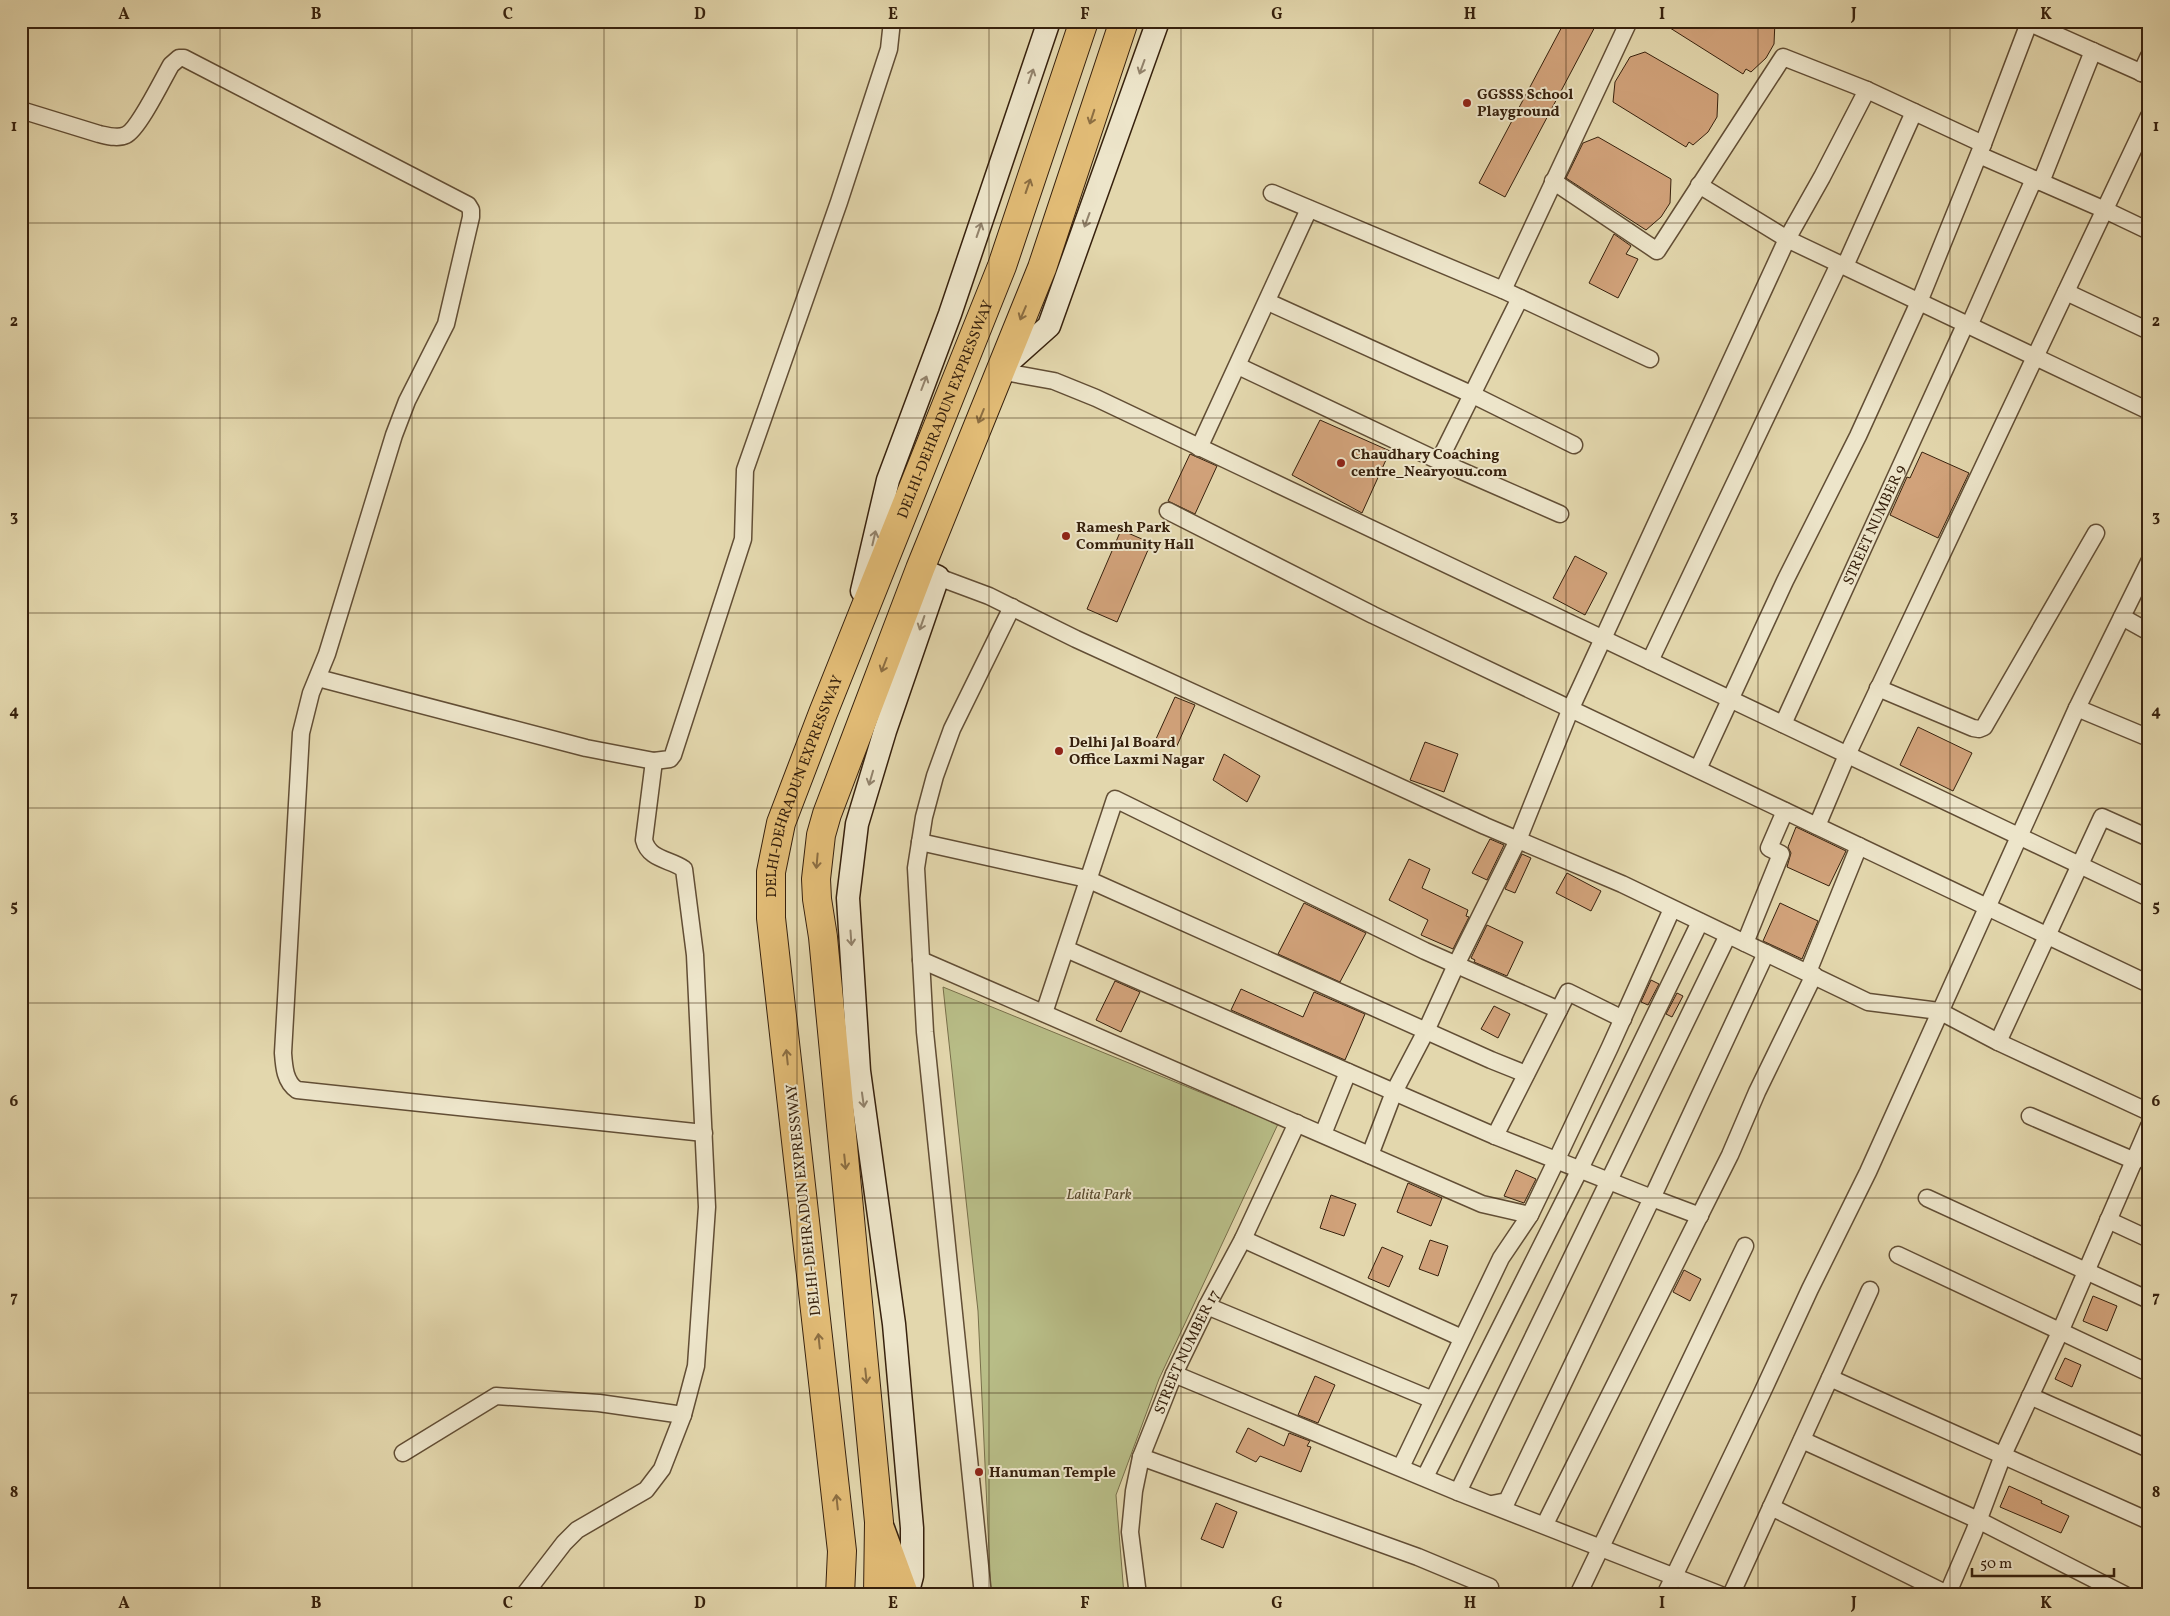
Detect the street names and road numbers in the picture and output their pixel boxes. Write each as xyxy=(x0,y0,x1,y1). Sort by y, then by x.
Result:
street label: DELHI-DEHRADUN EXPRESSWAY xyxy=(893,297,999,522)
street label: STREET NUMBER 9 xyxy=(1839,462,1912,589)
street label: DELHI-DEHRADUN EXPRESSWAY xyxy=(762,672,849,898)
street label: DELHI-DEHRADUN EXPRESSWAY xyxy=(782,1082,827,1317)
street label: STREET NUMBER 17 xyxy=(1150,1286,1226,1418)

